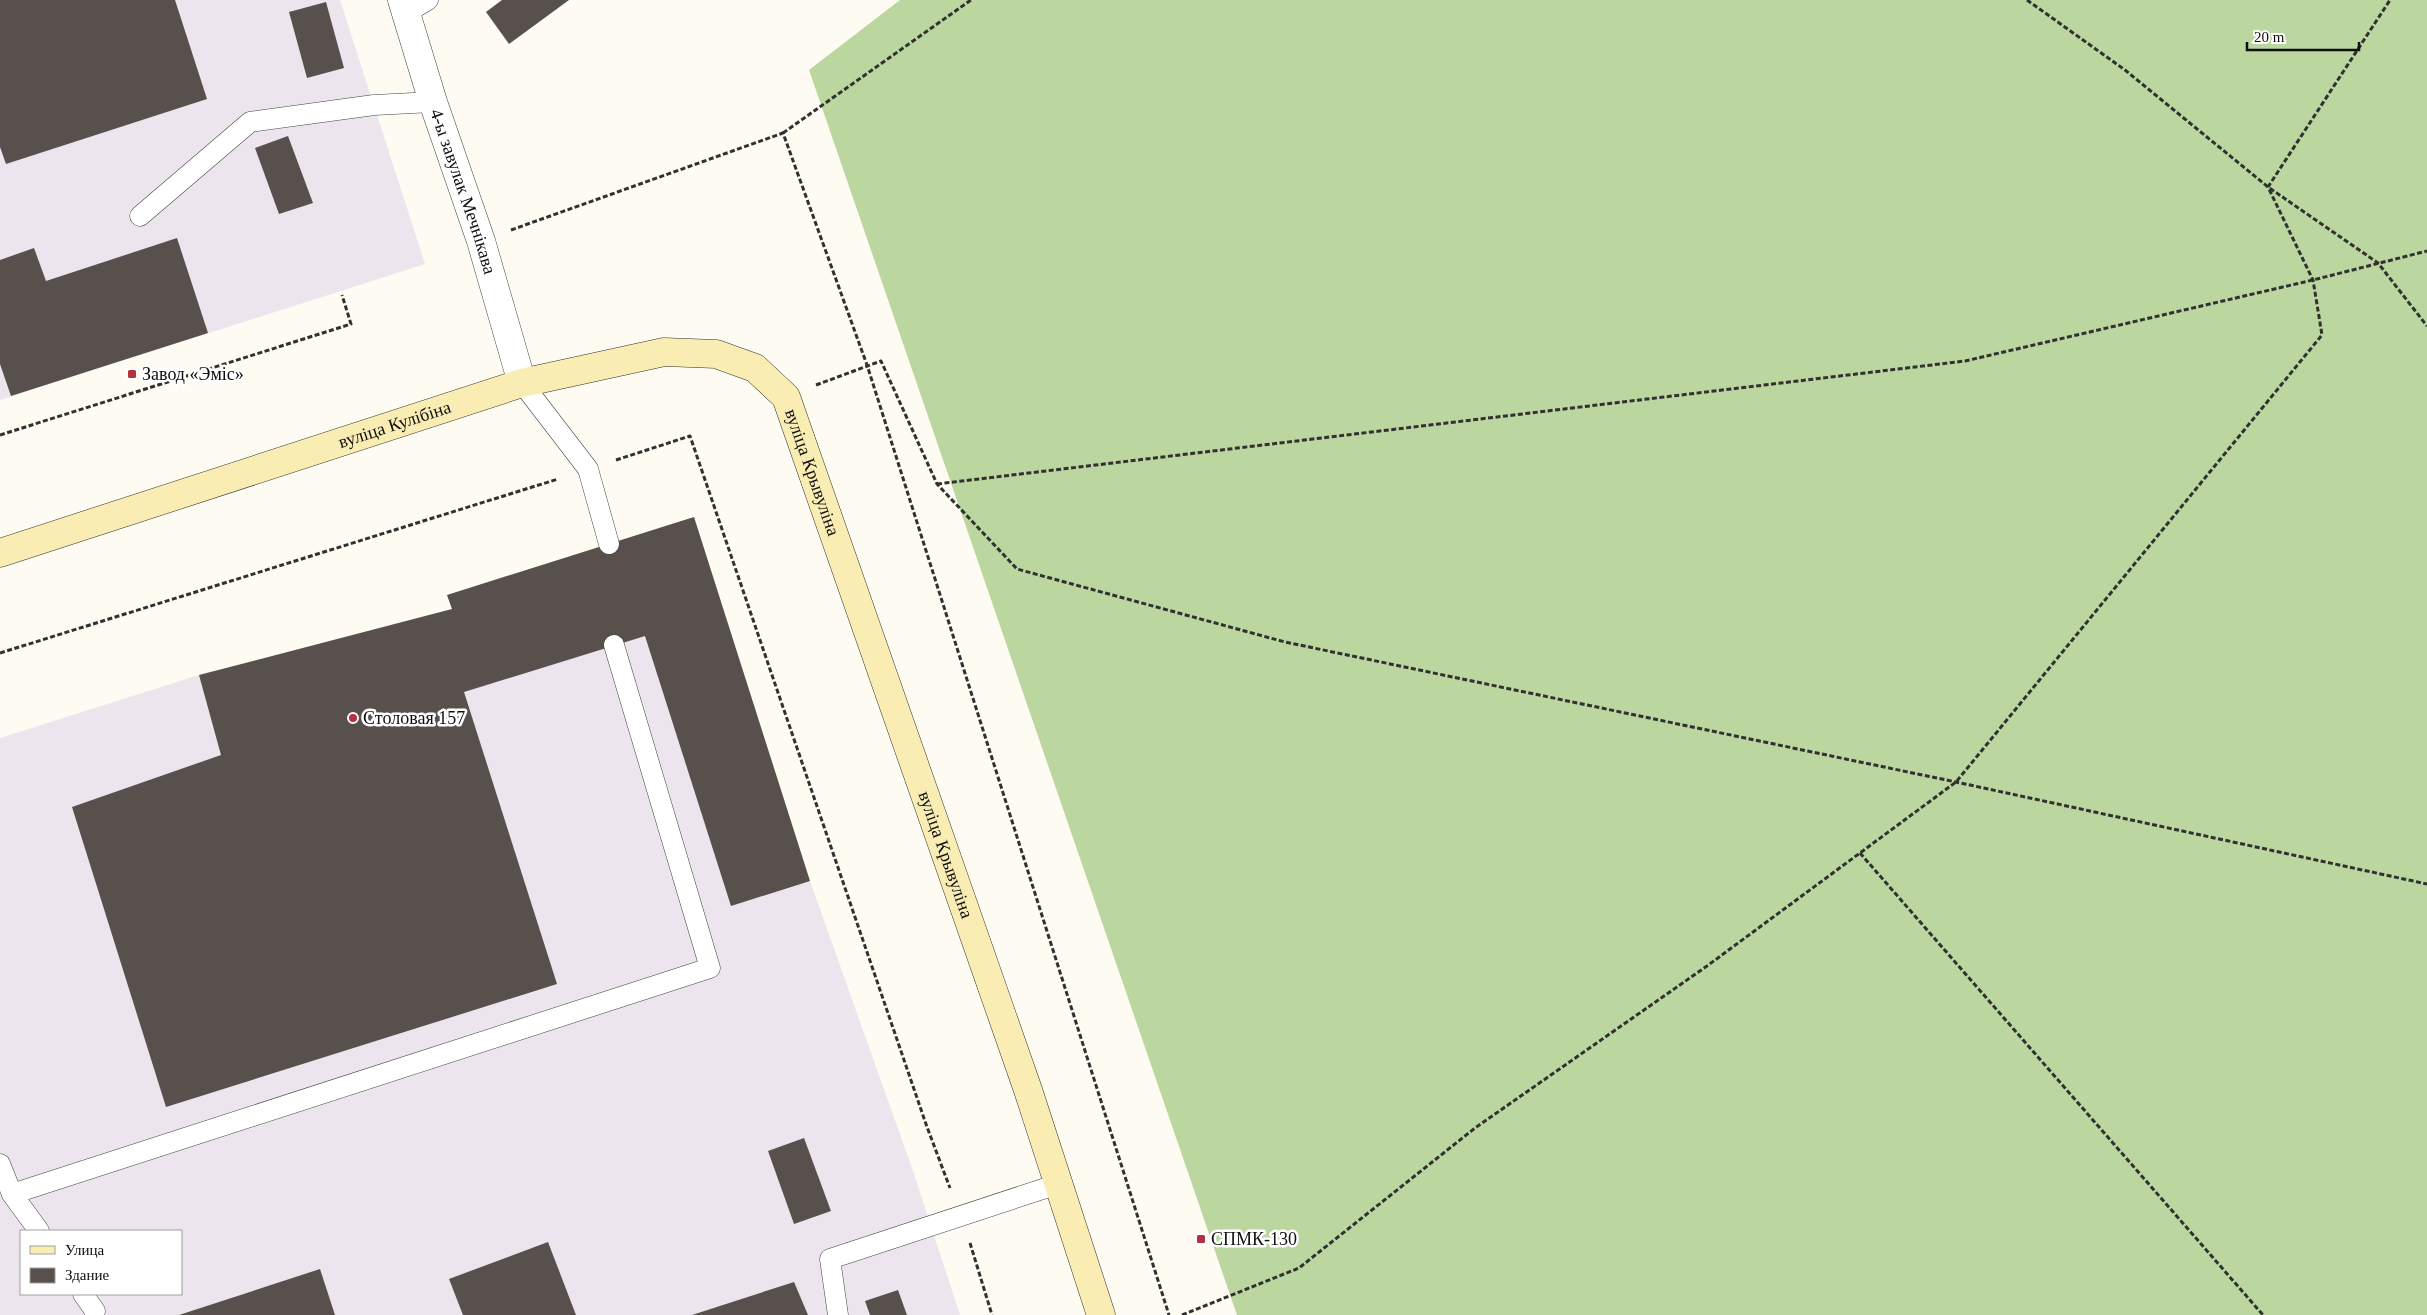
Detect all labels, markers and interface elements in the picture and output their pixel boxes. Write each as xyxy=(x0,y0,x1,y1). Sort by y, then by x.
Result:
scale bar xyxy=(2247,20,2360,52)
text: 20 m xyxy=(2254,29,2285,45)
street label: 4-ы завулак Мечнікава xyxy=(426,106,500,276)
place label: Завод «Эміс» xyxy=(142,364,244,384)
marker: Завод «Эміс» xyxy=(126,368,138,380)
street label: вуліца Кулібіна xyxy=(336,397,453,452)
street label: вуліца Крывуліна xyxy=(781,406,844,538)
place label: Столовая 157 xyxy=(363,708,465,728)
marker: Столовая 157 xyxy=(347,712,359,724)
street label: вуліца Крывуліна xyxy=(914,789,977,921)
place label: СПМК-130 xyxy=(1211,1229,1297,1249)
legend xyxy=(20,1230,182,1295)
marker: СПМК-130 xyxy=(1195,1233,1207,1245)
text: Улица xyxy=(65,1242,104,1258)
text: Здание xyxy=(65,1267,109,1283)

